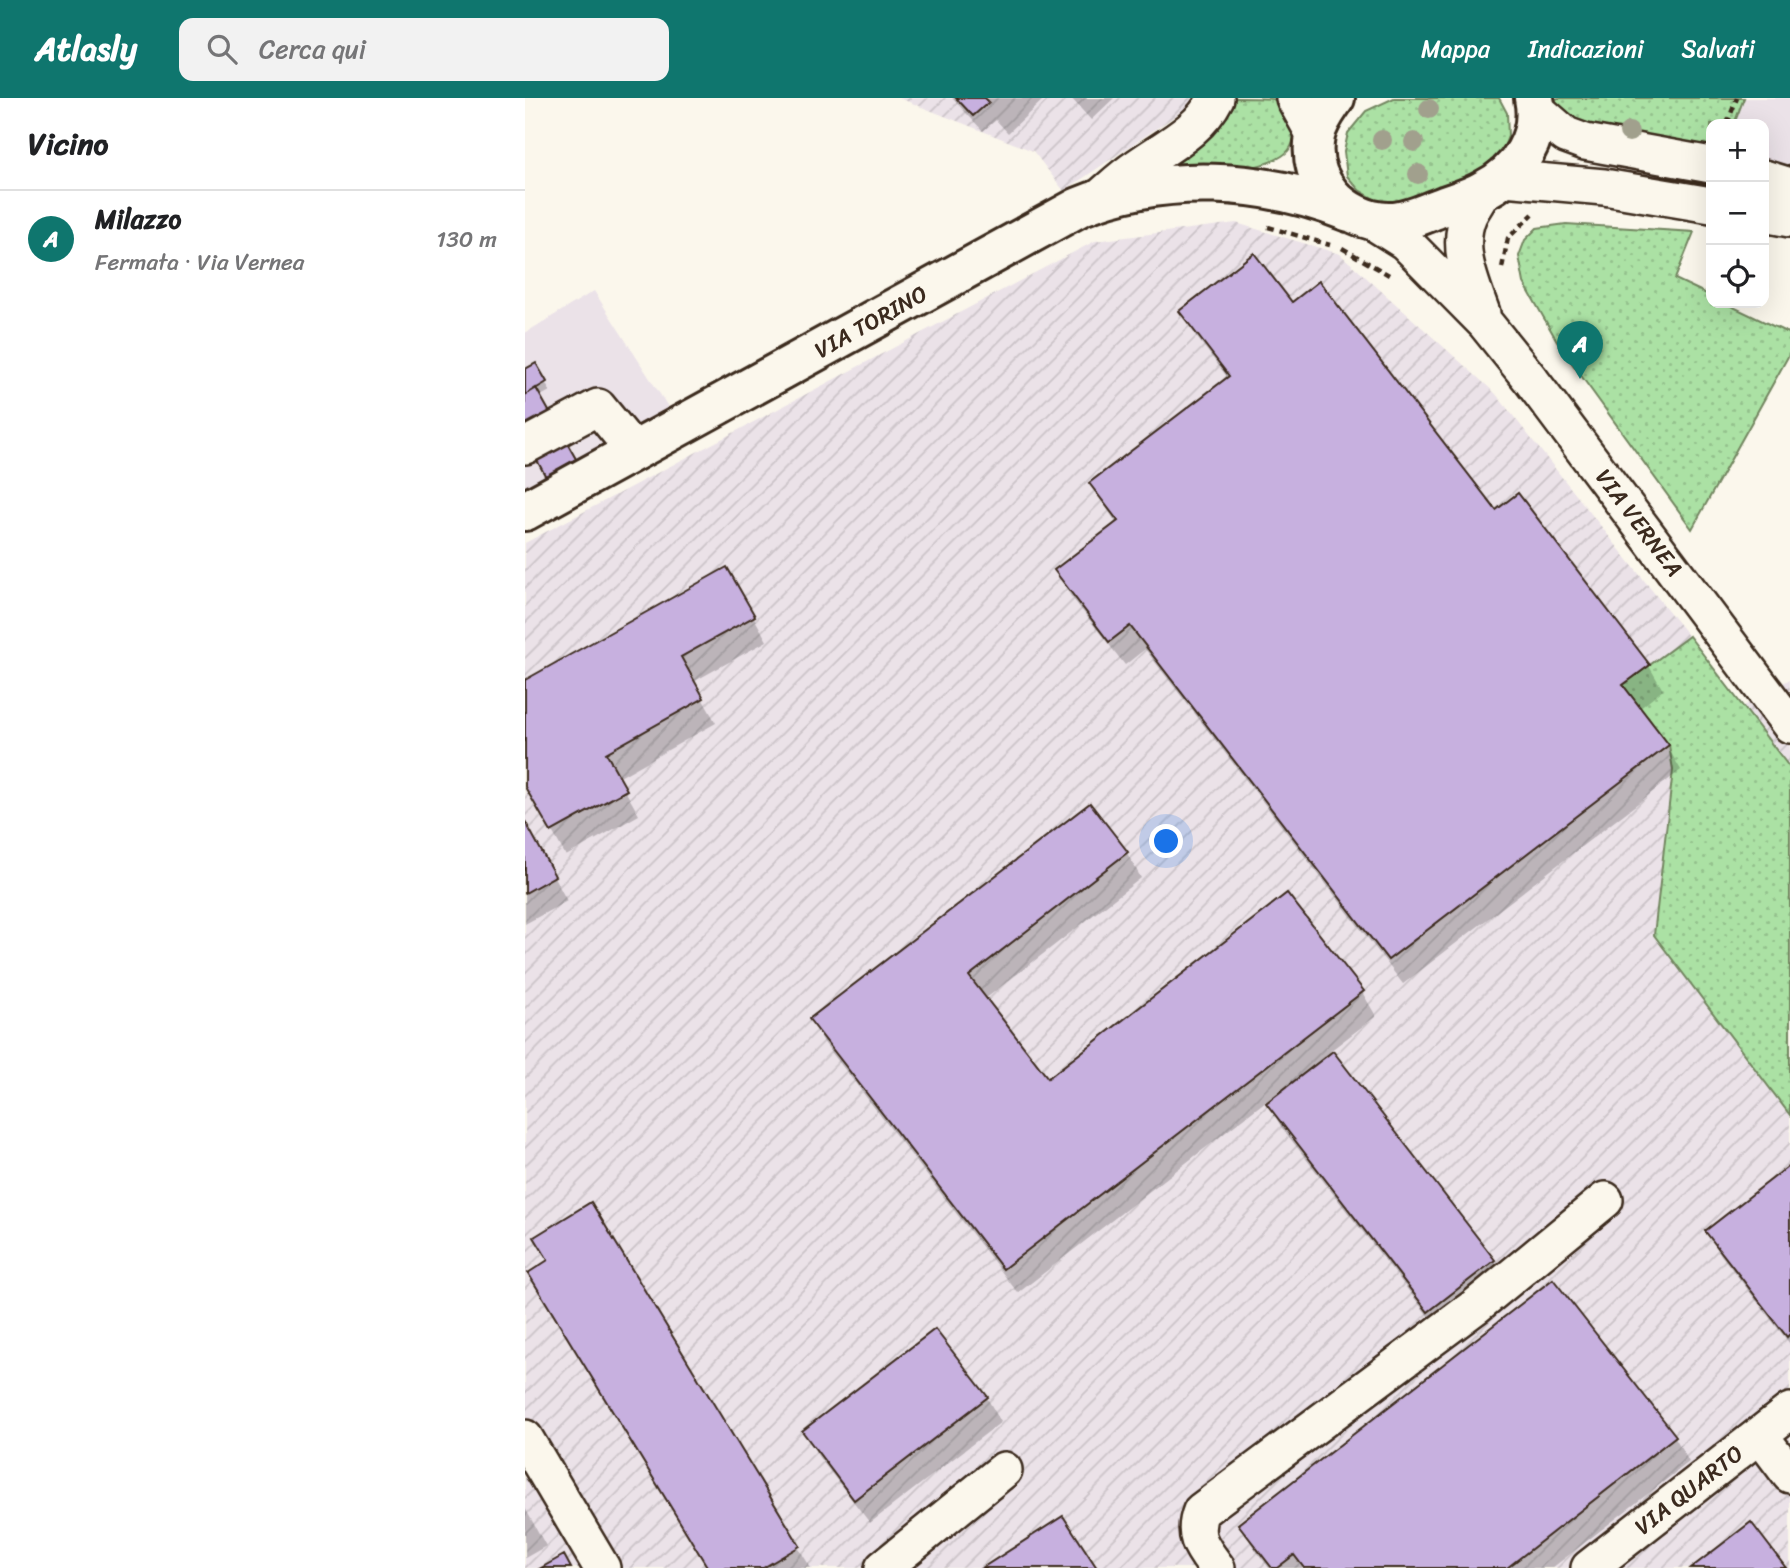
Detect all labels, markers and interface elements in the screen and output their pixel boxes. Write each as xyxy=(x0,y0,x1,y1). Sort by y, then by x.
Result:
search box xyxy=(179,18,669,81)
text: Atlasly xyxy=(35,20,137,78)
text: Cerca qui xyxy=(259,26,366,72)
text: Mappa xyxy=(1421,28,1490,70)
text: Indicazioni xyxy=(1528,28,1644,70)
text: Salvati xyxy=(1682,28,1755,70)
icon: search xyxy=(203,30,241,68)
text: Vicino xyxy=(28,117,108,171)
map controls xyxy=(1706,119,1769,308)
button: + xyxy=(1706,119,1769,182)
button: − xyxy=(1706,182,1769,245)
text: Milazzo xyxy=(95,196,181,242)
text: A xyxy=(43,219,59,260)
text: 130 m xyxy=(436,219,497,260)
text: Fermata · Via Vernea xyxy=(95,242,304,283)
button: locate xyxy=(1706,245,1769,308)
street label: VIA TORINO xyxy=(807,274,935,370)
pin: A xyxy=(1557,321,1603,379)
street label: VIA VERNEA xyxy=(1584,460,1694,586)
your location xyxy=(1149,824,1183,858)
street label: VIA QUARTO xyxy=(1625,1434,1753,1546)

